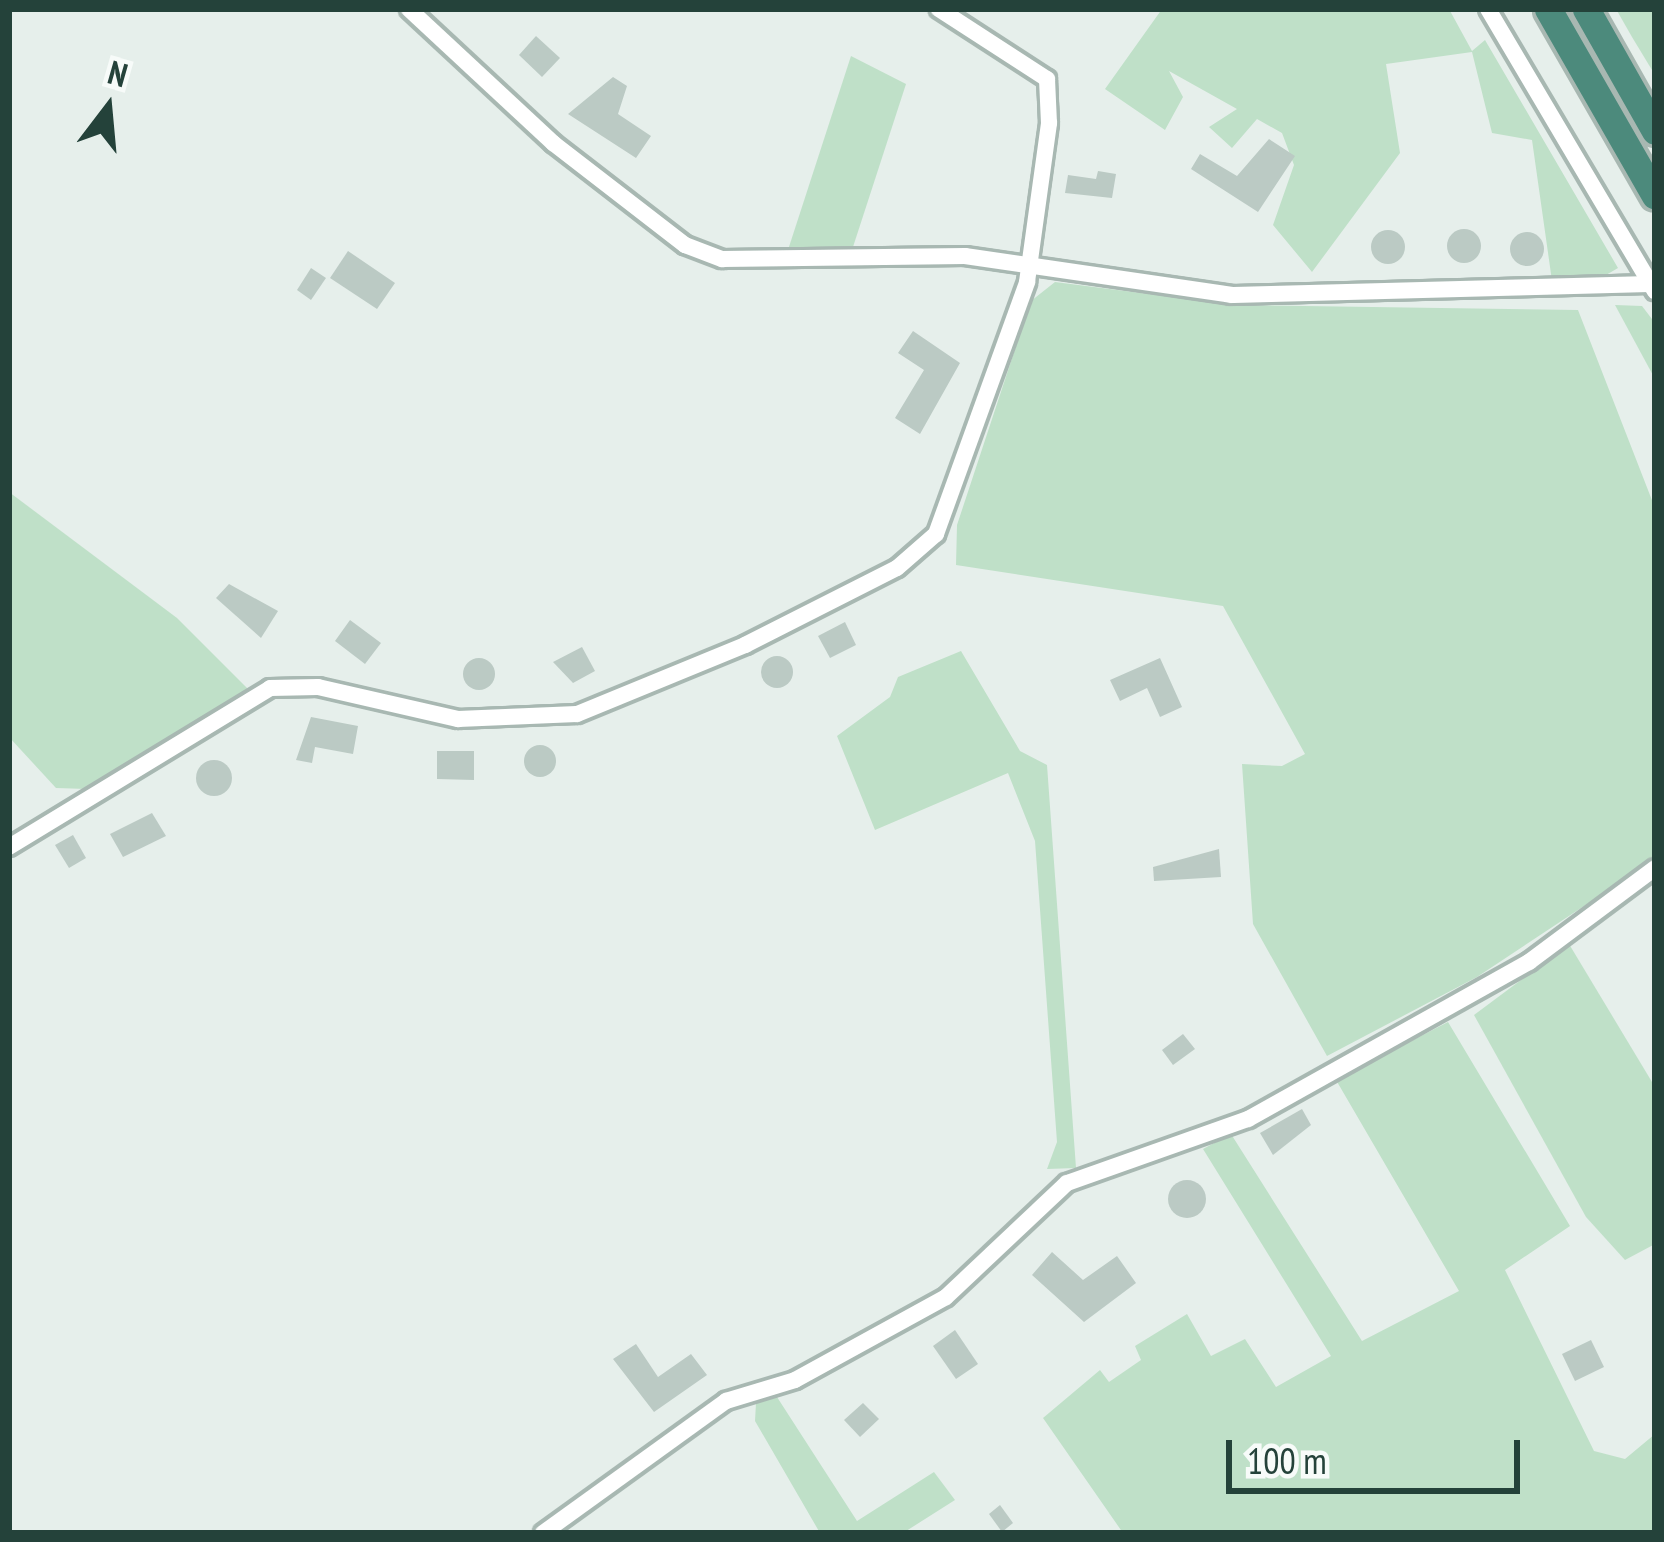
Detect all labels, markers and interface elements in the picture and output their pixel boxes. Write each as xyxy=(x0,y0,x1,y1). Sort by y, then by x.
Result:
north arrow xyxy=(48,48,168,168)
text: N xyxy=(104,50,133,96)
scale bar xyxy=(1232,1416,1526,1490)
text: 100 m xyxy=(1247,1437,1327,1484)

